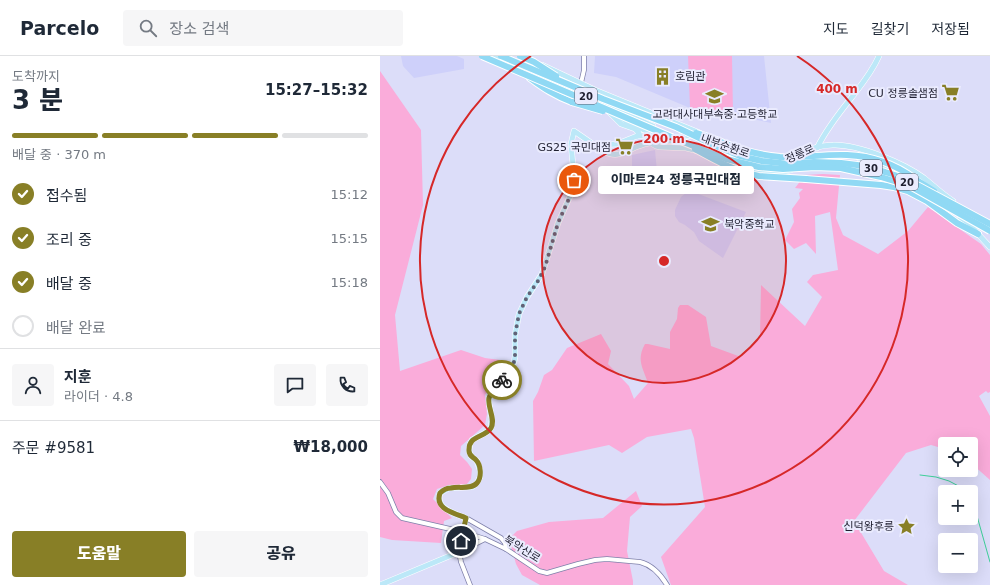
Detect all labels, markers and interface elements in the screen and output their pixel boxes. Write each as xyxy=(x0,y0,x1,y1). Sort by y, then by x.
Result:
search box xyxy=(123,10,403,46)
text: Parcelo xyxy=(20,17,99,39)
icon: search xyxy=(137,17,159,39)
text: 장소 검색 xyxy=(169,20,229,38)
text: 지도 xyxy=(823,21,849,37)
text: 길찾기 xyxy=(871,21,909,37)
text: 저장됨 xyxy=(931,21,970,37)
building icon: 호림관 xyxy=(652,66,672,86)
text: 도착까지 xyxy=(12,69,60,84)
place label: 호림관 xyxy=(675,70,705,83)
text: 15:27–15:32 xyxy=(265,81,368,99)
text: 400 m xyxy=(816,82,858,96)
supermarket icon: CU 정릉솔샘점 xyxy=(941,83,961,103)
text: 3 분 xyxy=(12,85,63,115)
school or university icon: 고려대사대부속중·고등학교 xyxy=(705,86,725,106)
place label: CU 정릉솔샘점 xyxy=(868,87,938,100)
road number: 20 xyxy=(575,88,597,104)
place label: 고려대사대부속중·고등학교 xyxy=(653,108,777,121)
text: 200 m xyxy=(643,132,685,146)
street label: 내부순환로 xyxy=(699,132,751,160)
supermarket icon: GS25 국민대점 xyxy=(614,137,634,157)
place label: GS25 국민대점 xyxy=(538,141,611,154)
street label: 정릉로 xyxy=(783,142,817,166)
text: 배달 중 · 370 m xyxy=(12,147,106,162)
road number: 30 xyxy=(860,160,882,176)
pin xyxy=(557,163,591,197)
callout: 이마트24 정릉국민대점 xyxy=(598,166,754,194)
icon: bag xyxy=(563,169,585,191)
text: 이마트24 정릉국민대점 xyxy=(611,172,741,187)
road number: 20 xyxy=(896,174,918,190)
icon: check xyxy=(12,183,34,205)
text: 접수됨 xyxy=(46,187,87,205)
text: 15:12 xyxy=(331,187,368,202)
school or university icon: 북악중학교 xyxy=(701,214,721,234)
place label: 북악중학교 xyxy=(724,218,775,231)
icon: check xyxy=(12,227,34,249)
text: 조리 중 xyxy=(46,231,92,249)
text: 15:15 xyxy=(331,231,368,246)
centre of rings xyxy=(657,254,671,268)
icon: check xyxy=(12,271,34,293)
text: 배달 중 xyxy=(46,275,92,293)
text: 15:18 xyxy=(331,275,368,290)
text: 배달 완료 xyxy=(46,319,106,337)
courier xyxy=(482,360,522,400)
button: person xyxy=(12,364,54,406)
button: chat xyxy=(274,364,316,406)
button: phone xyxy=(326,364,368,406)
text: 지훈 xyxy=(64,368,92,386)
icon: bike xyxy=(491,369,513,391)
text: 라이더 · 4.8 xyxy=(64,389,133,404)
map controls xyxy=(938,437,978,573)
button: locate xyxy=(938,437,978,477)
text: ₩18,000 xyxy=(294,438,368,456)
text: 주문 #9581 xyxy=(12,439,95,457)
button: + xyxy=(938,485,978,525)
place icon: 신덕왕후릉 xyxy=(897,516,917,536)
place label: 신덕왕후릉 xyxy=(843,520,894,533)
pin xyxy=(444,524,478,558)
icon: home xyxy=(450,530,472,552)
button: 도움말 xyxy=(12,531,186,577)
button: 공유 xyxy=(194,531,368,577)
street label: 북악산로 xyxy=(501,533,543,565)
button: − xyxy=(938,533,978,573)

